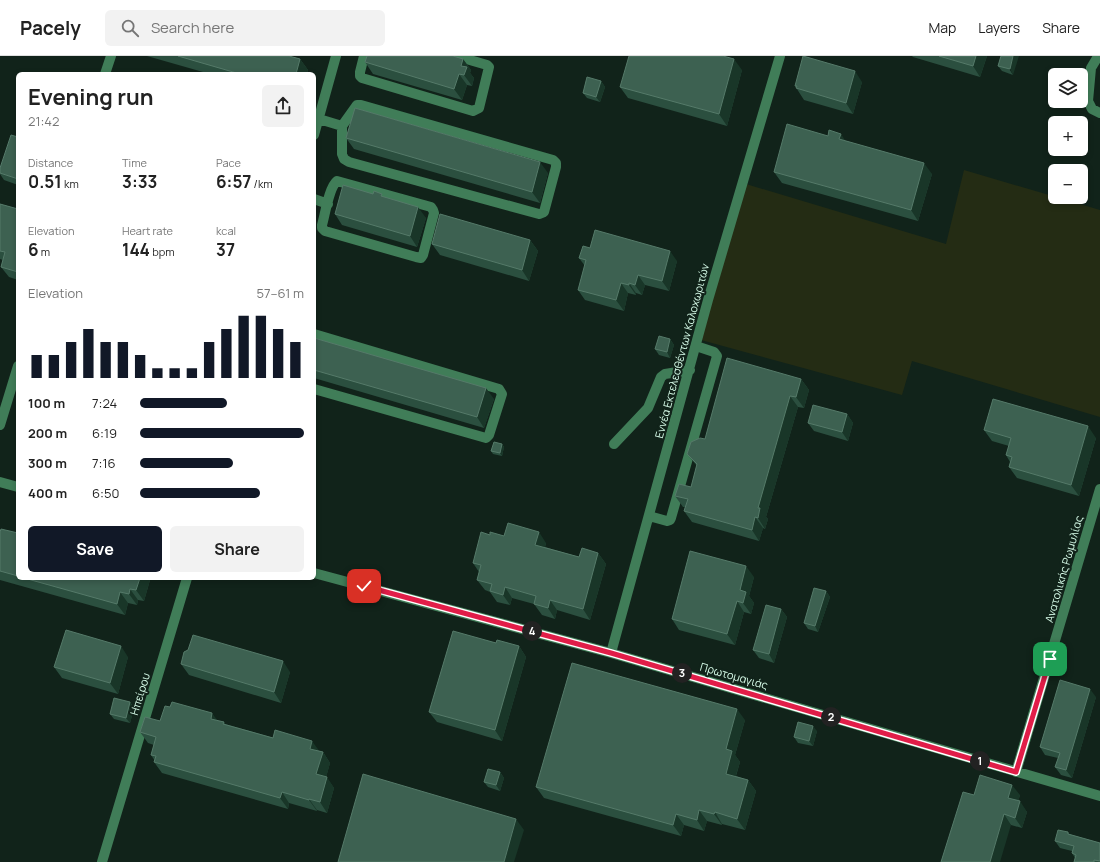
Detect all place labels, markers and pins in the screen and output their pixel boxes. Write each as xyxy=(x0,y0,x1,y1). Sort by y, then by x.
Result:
pin xyxy=(347,569,381,603)
pin: 4 xyxy=(522,621,542,641)
pin xyxy=(1033,642,1067,676)
pin: 3 xyxy=(672,663,692,683)
pin: 2 xyxy=(821,707,841,727)
pin: 1 xyxy=(970,751,990,771)

